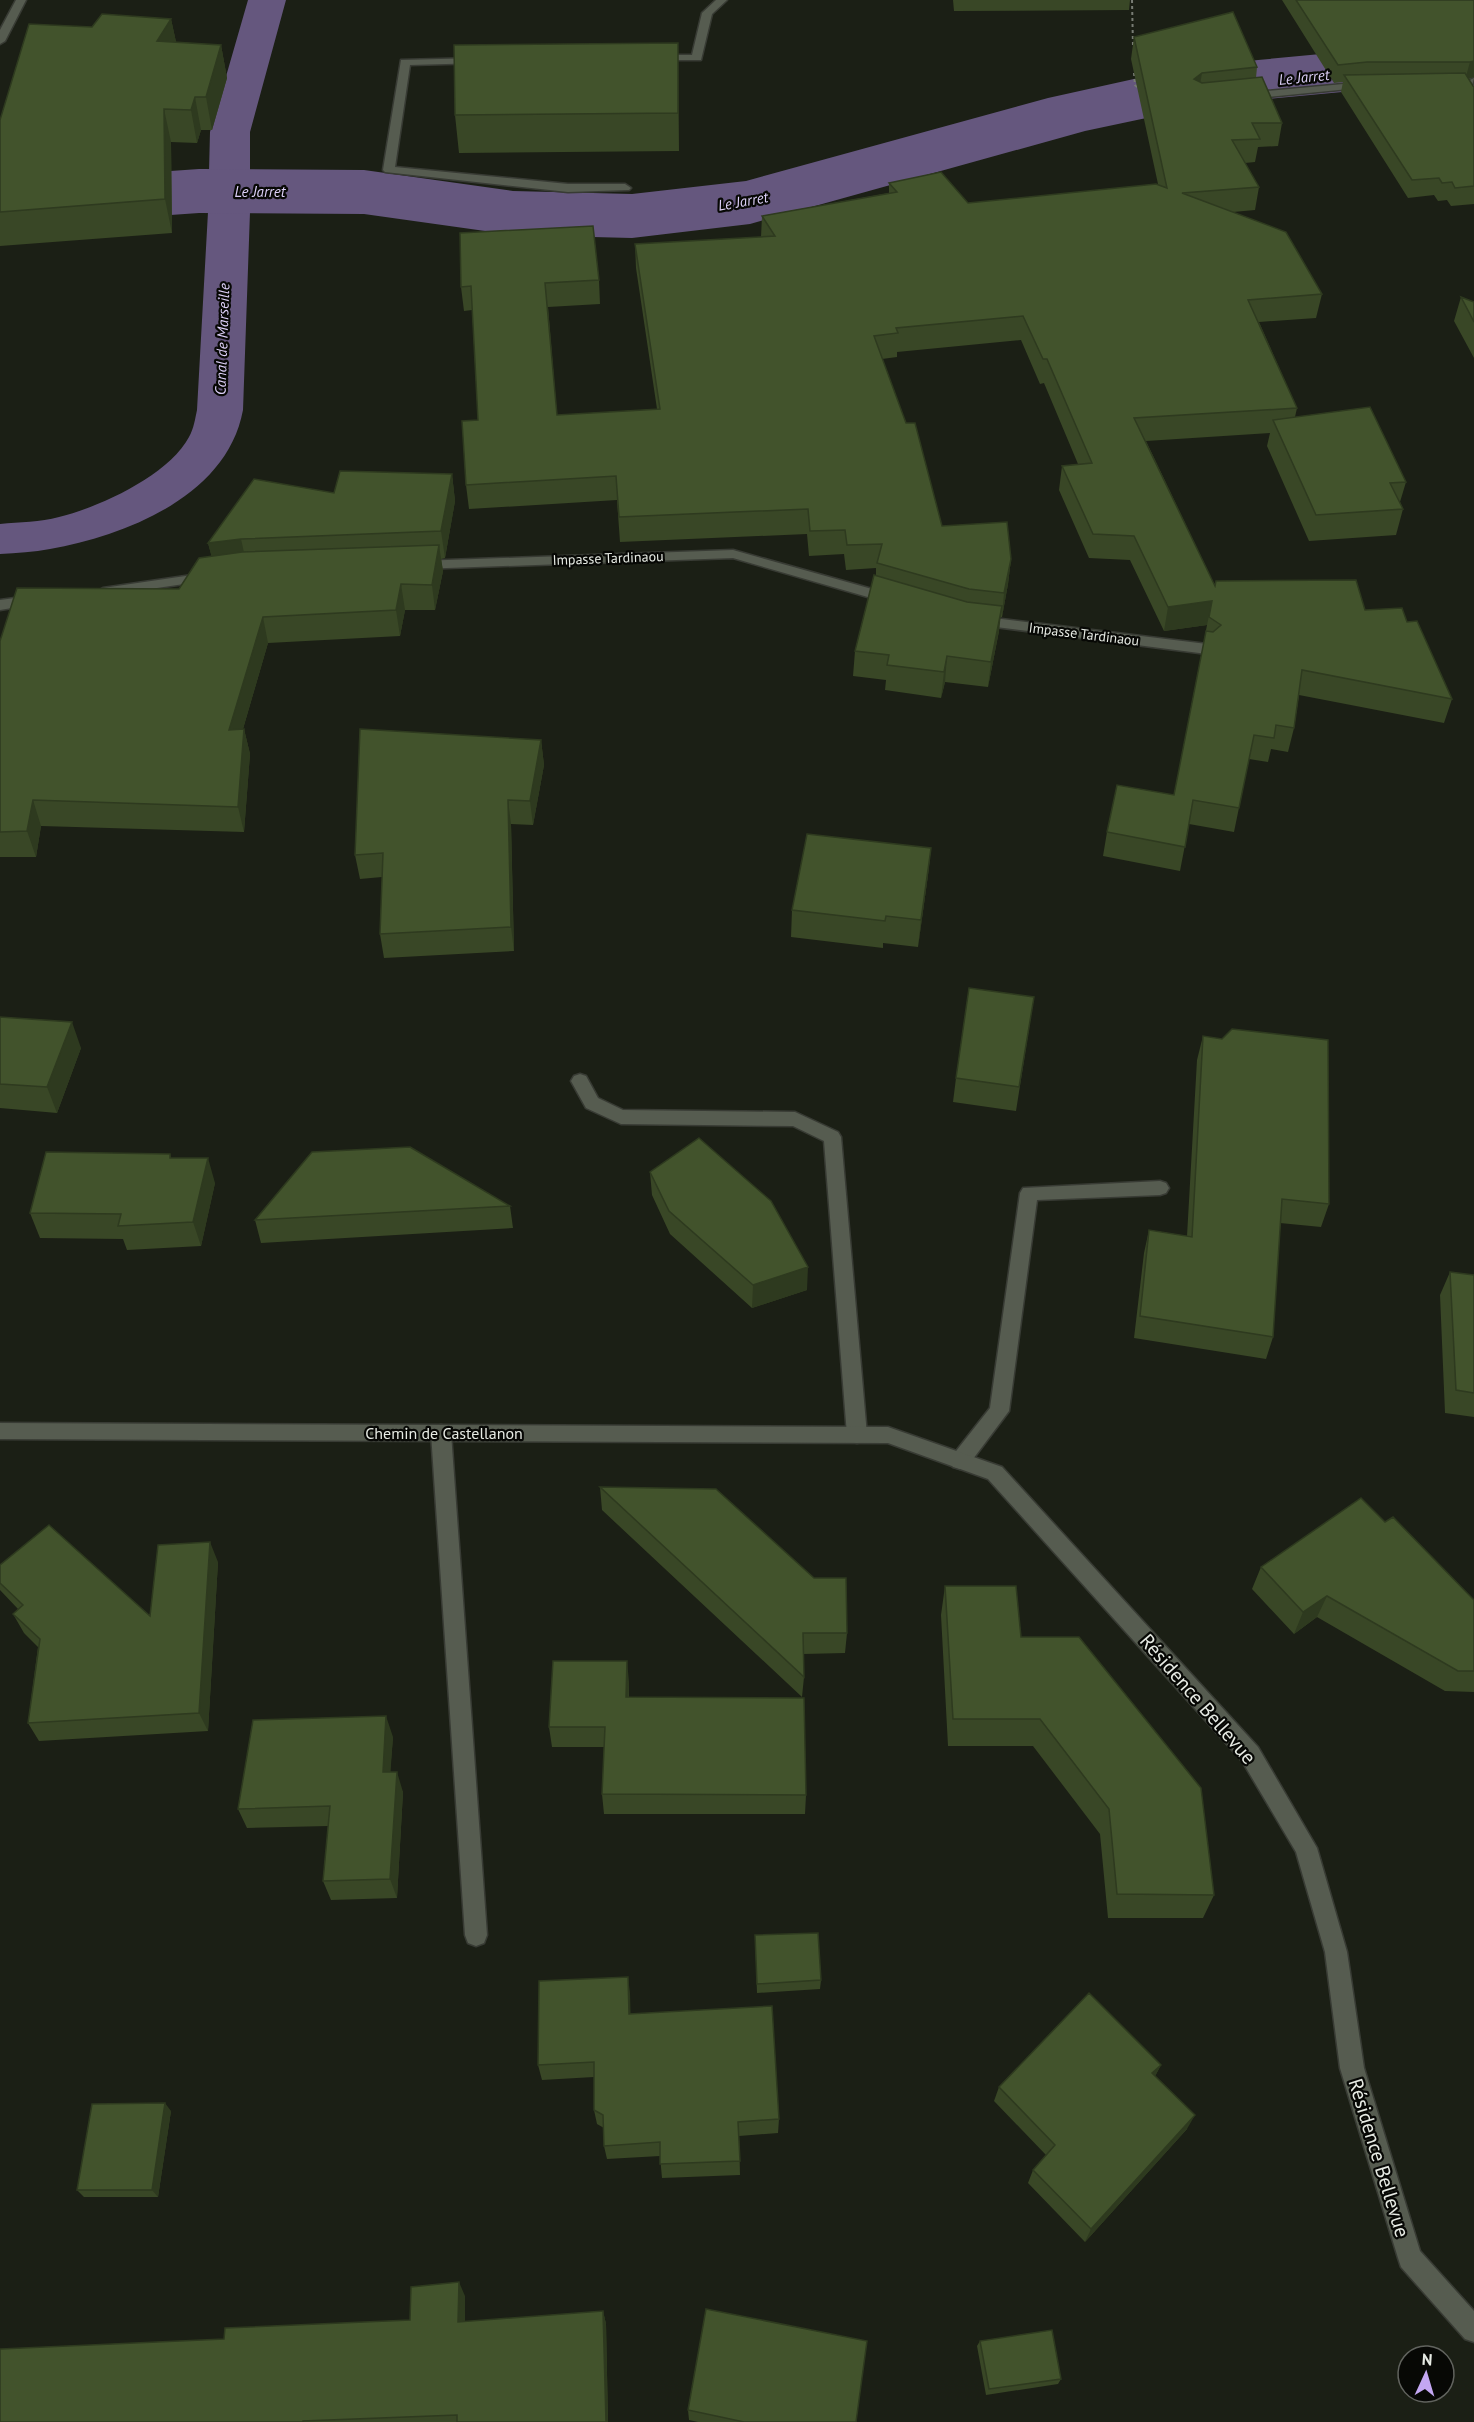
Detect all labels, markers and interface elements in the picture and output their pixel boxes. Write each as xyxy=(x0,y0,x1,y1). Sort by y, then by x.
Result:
water label: Le Jarret xyxy=(1278,65,1332,89)
water label: Le Jarret xyxy=(235,182,287,201)
water label: Le Jarret xyxy=(716,187,771,215)
water label: Canal de Marseille xyxy=(211,283,233,395)
street label: Impasse Tardinaou xyxy=(552,547,664,569)
street label: Impasse Tardinaou xyxy=(1028,618,1140,650)
street label: Chemin de Castellanon xyxy=(365,1423,523,1443)
street label: Résidence Bellevue xyxy=(1134,1628,1262,1770)
street label: Résidence Bellevue xyxy=(1343,2075,1415,2241)
north arrow xyxy=(1396,2344,1456,2404)
text: N xyxy=(1421,2349,1433,2369)

